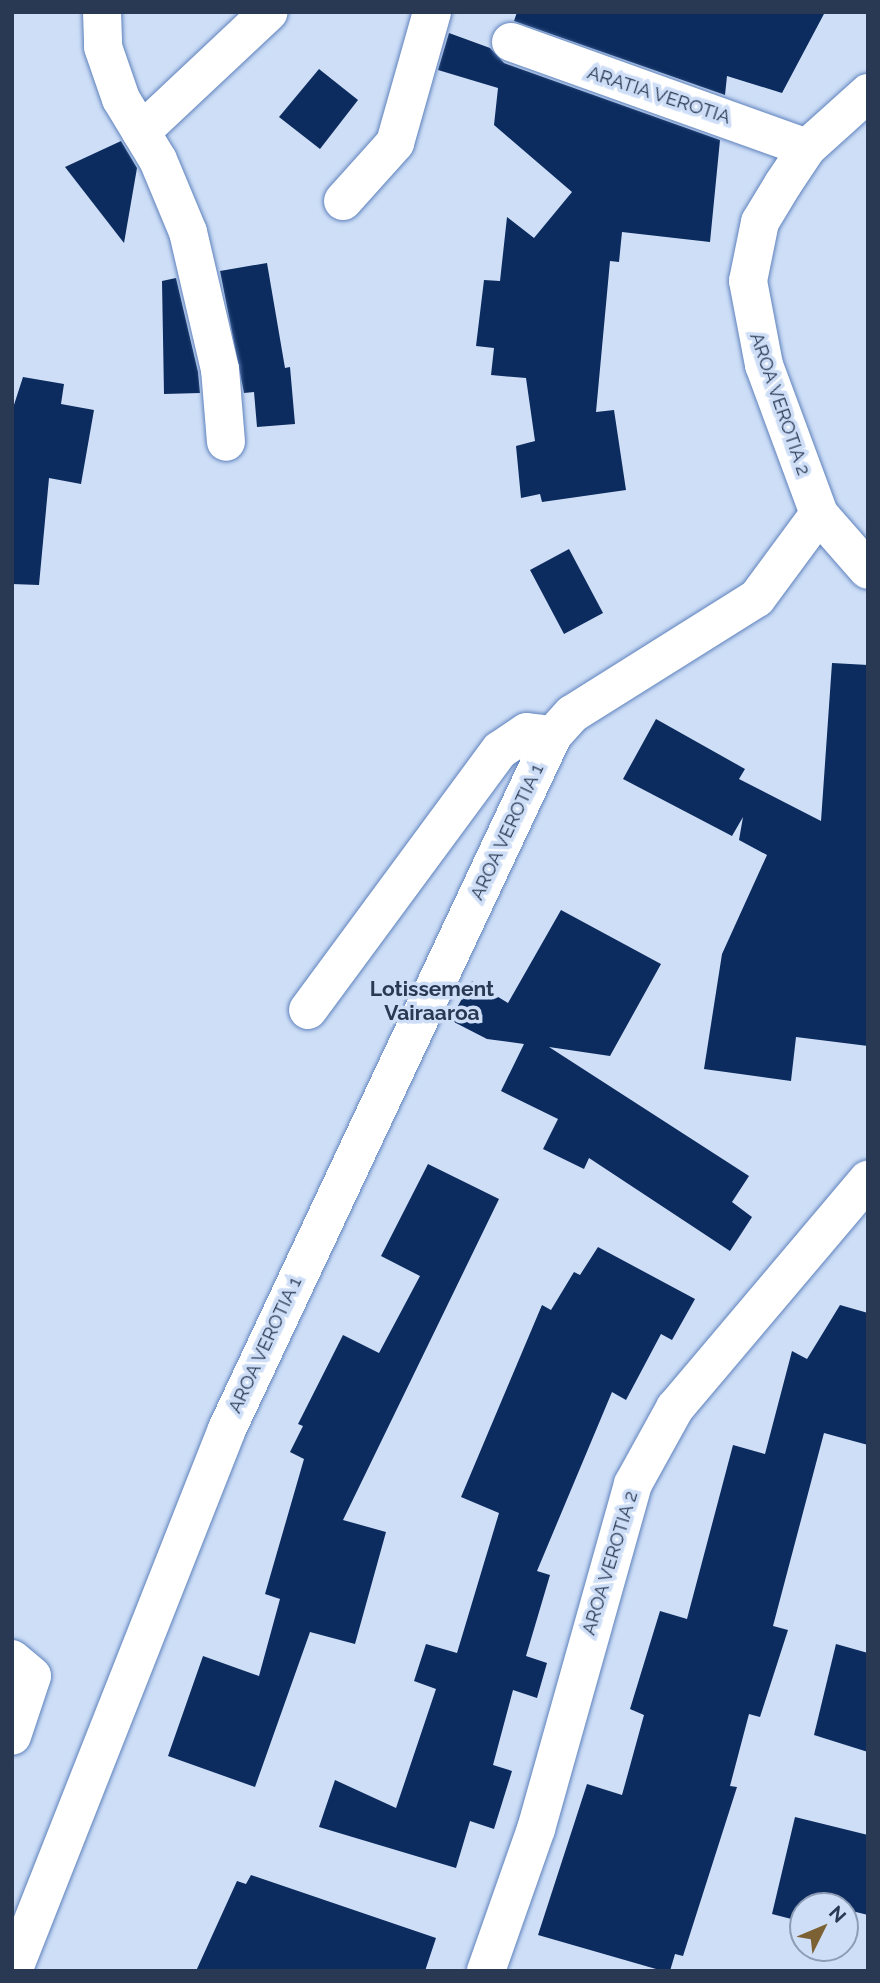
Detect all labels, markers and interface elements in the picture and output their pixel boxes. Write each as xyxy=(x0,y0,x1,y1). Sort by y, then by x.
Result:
street label: ARATIA VEROTIA xyxy=(584,61,734,129)
street label: AROA VEROTIA 2 xyxy=(745,329,815,479)
street label: AROA VEROTIA 1 xyxy=(465,759,549,905)
district label: Lotissement Vairaaroa xyxy=(370,976,494,1026)
street label: AROA VEROTIA 1 xyxy=(223,1272,307,1418)
street label: AROA VEROTIA 2 xyxy=(577,1487,643,1639)
north arrow xyxy=(789,1892,859,1962)
text: N xyxy=(825,1901,851,1927)

